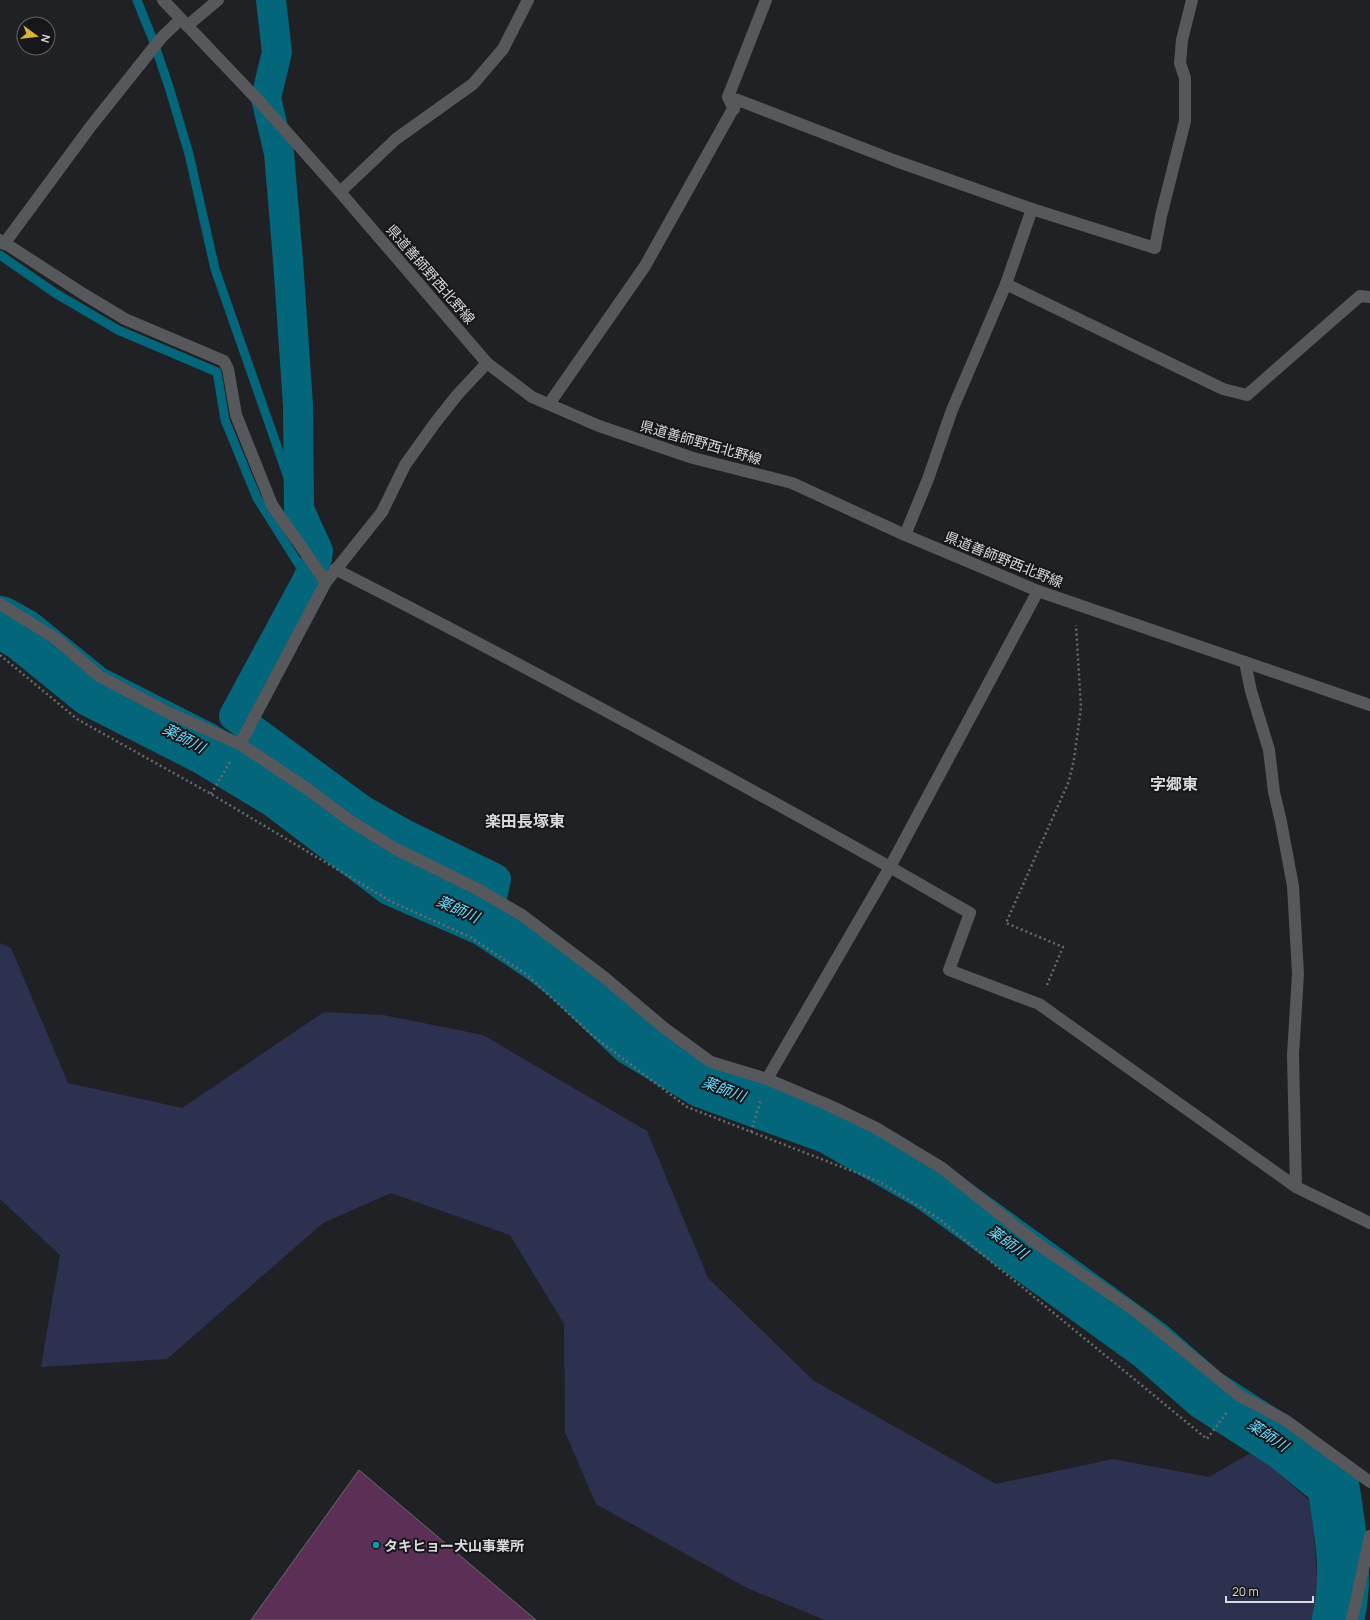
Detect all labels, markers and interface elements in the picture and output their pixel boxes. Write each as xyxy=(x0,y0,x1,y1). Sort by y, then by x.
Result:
north arrow xyxy=(16,16,56,56)
text: N xyxy=(38,33,54,45)
street label: 県道善師野西北野線 xyxy=(382,220,480,328)
street label: 県道善師野西北野線 xyxy=(638,416,764,468)
street label: 県道善師野西北野線 xyxy=(942,527,1066,591)
water label: 薬師川 xyxy=(159,718,211,759)
district label: 字郷東 xyxy=(1150,773,1198,795)
district label: 楽田長塚東 xyxy=(485,810,565,832)
water label: 薬師川 xyxy=(433,890,485,929)
water label: 薬師川 xyxy=(699,1071,751,1108)
water label: 薬師川 xyxy=(984,1220,1034,1265)
water label: 薬師川 xyxy=(1243,1414,1294,1457)
place label: タキヒョー犬山事業所 xyxy=(384,1536,524,1555)
marker: タキヒョー犬山事業所 xyxy=(371,1540,381,1550)
scale bar xyxy=(1226,1578,1313,1604)
text: 20 m xyxy=(1232,1583,1259,1600)

